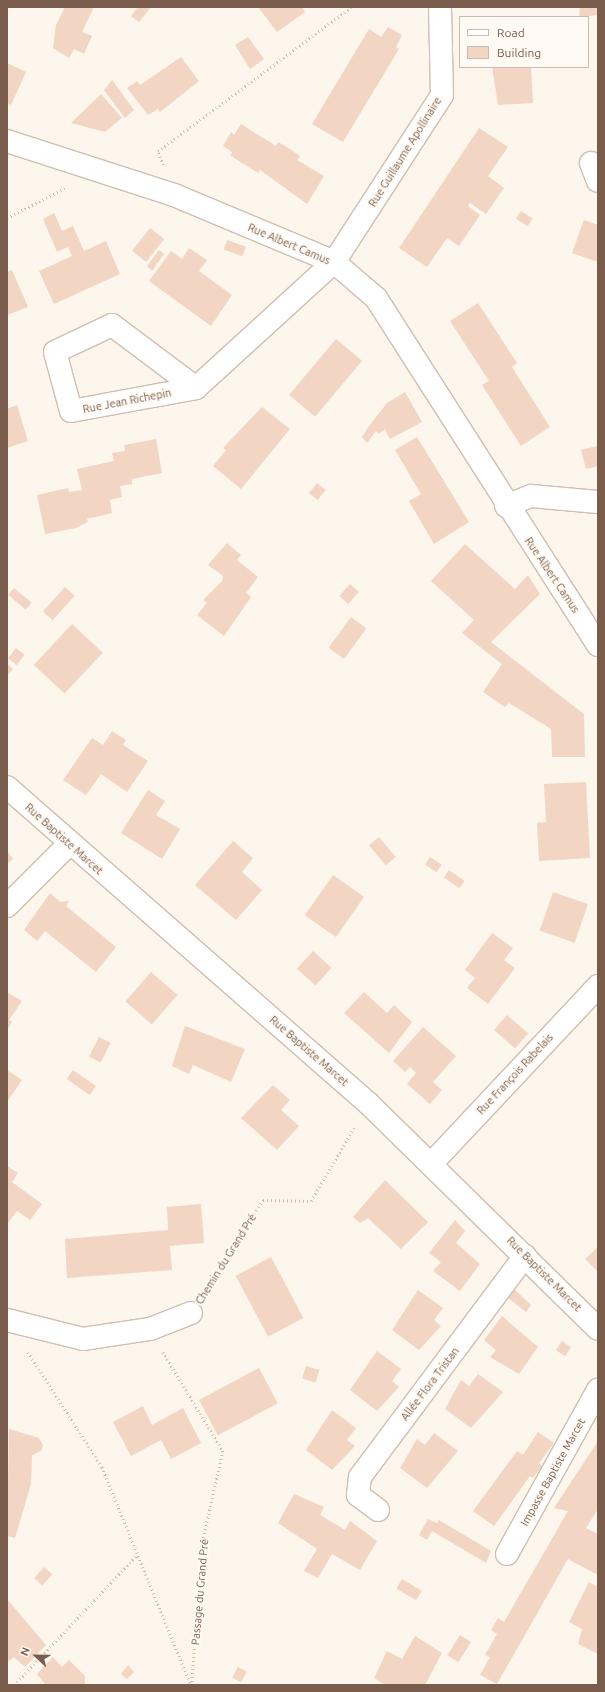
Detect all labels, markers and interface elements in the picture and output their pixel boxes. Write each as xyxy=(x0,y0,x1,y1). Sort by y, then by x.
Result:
legend xyxy=(459,16,589,68)
text: Road xyxy=(497,26,525,39)
text: Building xyxy=(497,46,541,59)
street label: Rue Guillaume Apollinaire xyxy=(366,95,444,209)
street label: Rue Albert Camus xyxy=(246,221,332,267)
street label: Rue Jean Richepin xyxy=(82,386,172,416)
street label: Rue Albert Camus xyxy=(522,535,582,615)
street label: Rue Baptiste Marcet xyxy=(22,801,106,877)
street label: Rue Baptiste Marcet xyxy=(267,1013,351,1089)
street label: Rue François Rabelais xyxy=(474,1031,556,1117)
street label: Chemin du Grand Pré xyxy=(193,1211,259,1307)
street label: Rue Baptiste Marcet xyxy=(504,1234,584,1314)
street label: Allée Flora Tristan xyxy=(398,1345,462,1423)
street label: Impasse Baptiste Marcet xyxy=(518,1416,588,1528)
street label: Passage du Grand Pré xyxy=(189,1538,211,1646)
north arrow xyxy=(16,1636,56,1676)
text: N xyxy=(18,1645,32,1658)

